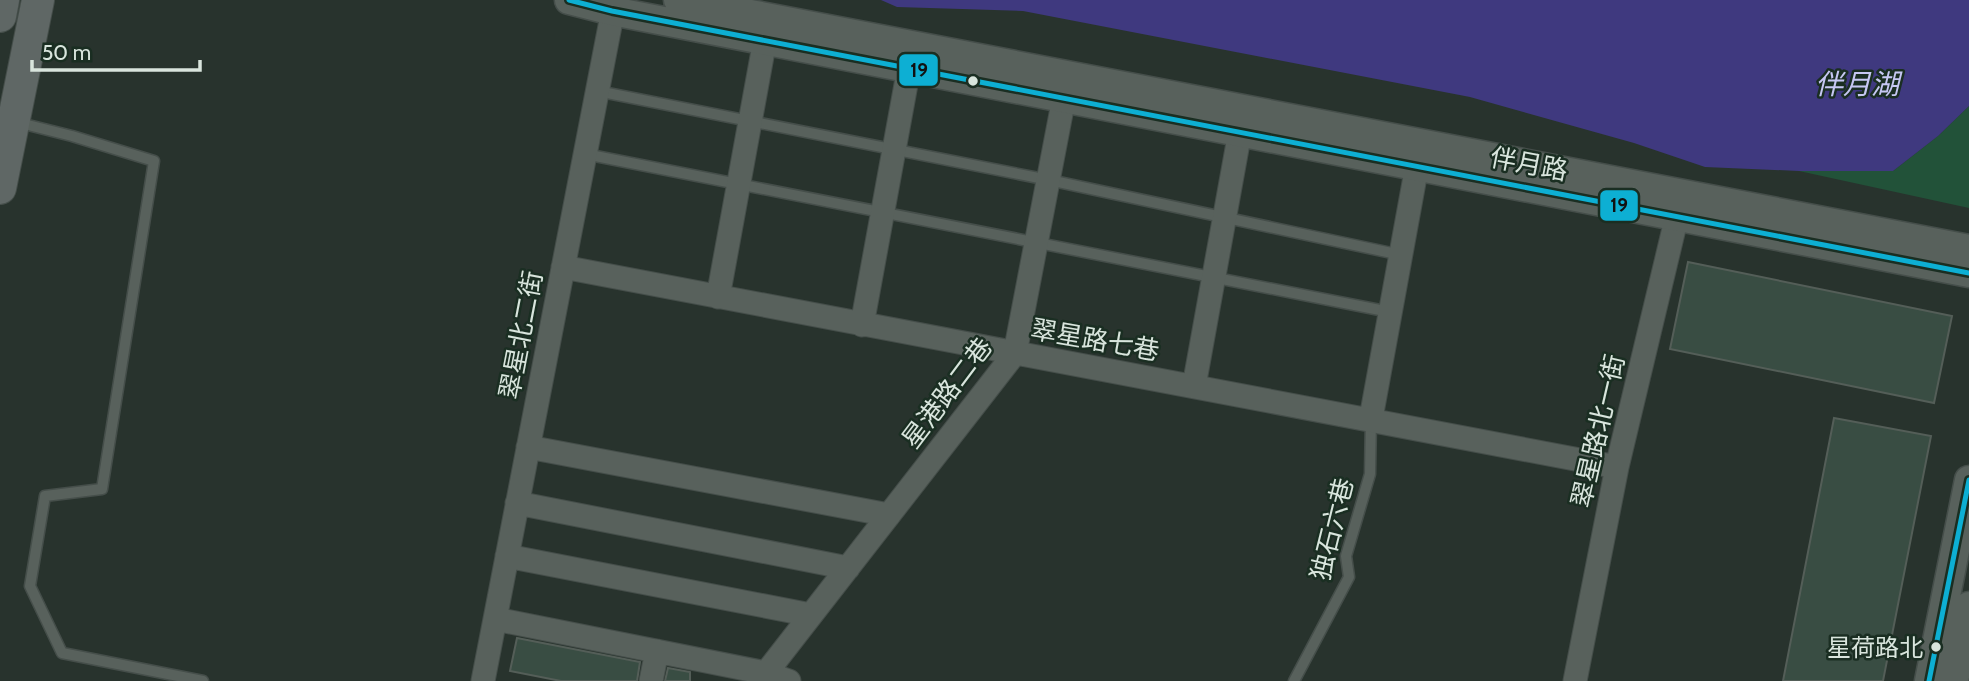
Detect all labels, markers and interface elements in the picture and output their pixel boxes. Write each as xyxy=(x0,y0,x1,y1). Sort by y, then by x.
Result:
scale bar xyxy=(32,28,200,72)
text: 50 m xyxy=(42,40,91,65)
line badge: 19 xyxy=(898,53,939,87)
text: 19 xyxy=(910,59,928,82)
water label: 伴月湖 xyxy=(1815,67,1903,101)
unlabelled marker xyxy=(966,74,980,88)
street label: 伴月路 xyxy=(1488,141,1570,187)
line badge: 19 xyxy=(1599,189,1639,222)
text: 19 xyxy=(1610,194,1628,217)
street label: 翠星北二街 xyxy=(493,268,549,402)
street label: 翠星路七巷 xyxy=(1028,313,1162,367)
street label: 星港路二巷 xyxy=(895,331,999,455)
street label: 翠星路北一街 xyxy=(1565,351,1631,511)
street label: 独石六巷 xyxy=(1304,475,1360,583)
place label: 星荷路北 xyxy=(1827,633,1923,662)
marker: 星荷路北 xyxy=(1929,640,1943,654)

